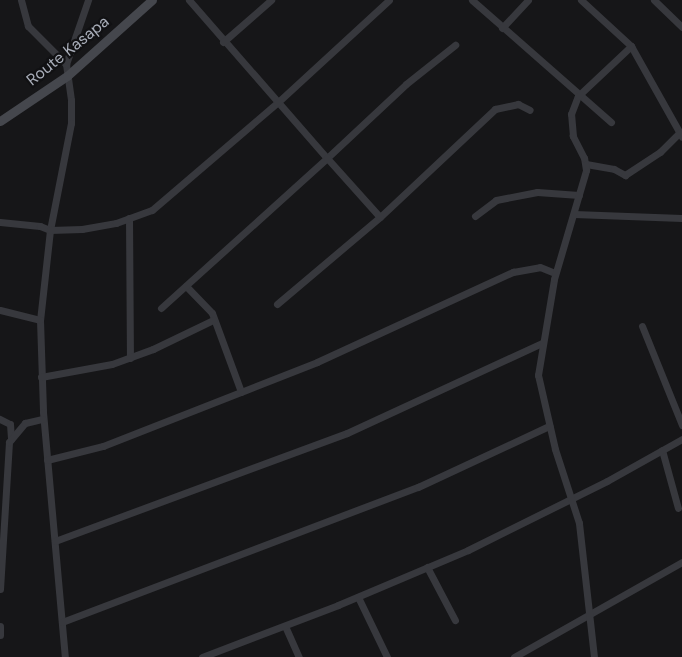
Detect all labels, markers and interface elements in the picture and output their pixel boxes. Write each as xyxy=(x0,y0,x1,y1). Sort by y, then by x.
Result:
street label: Route Kasapa xyxy=(23,12,113,90)

